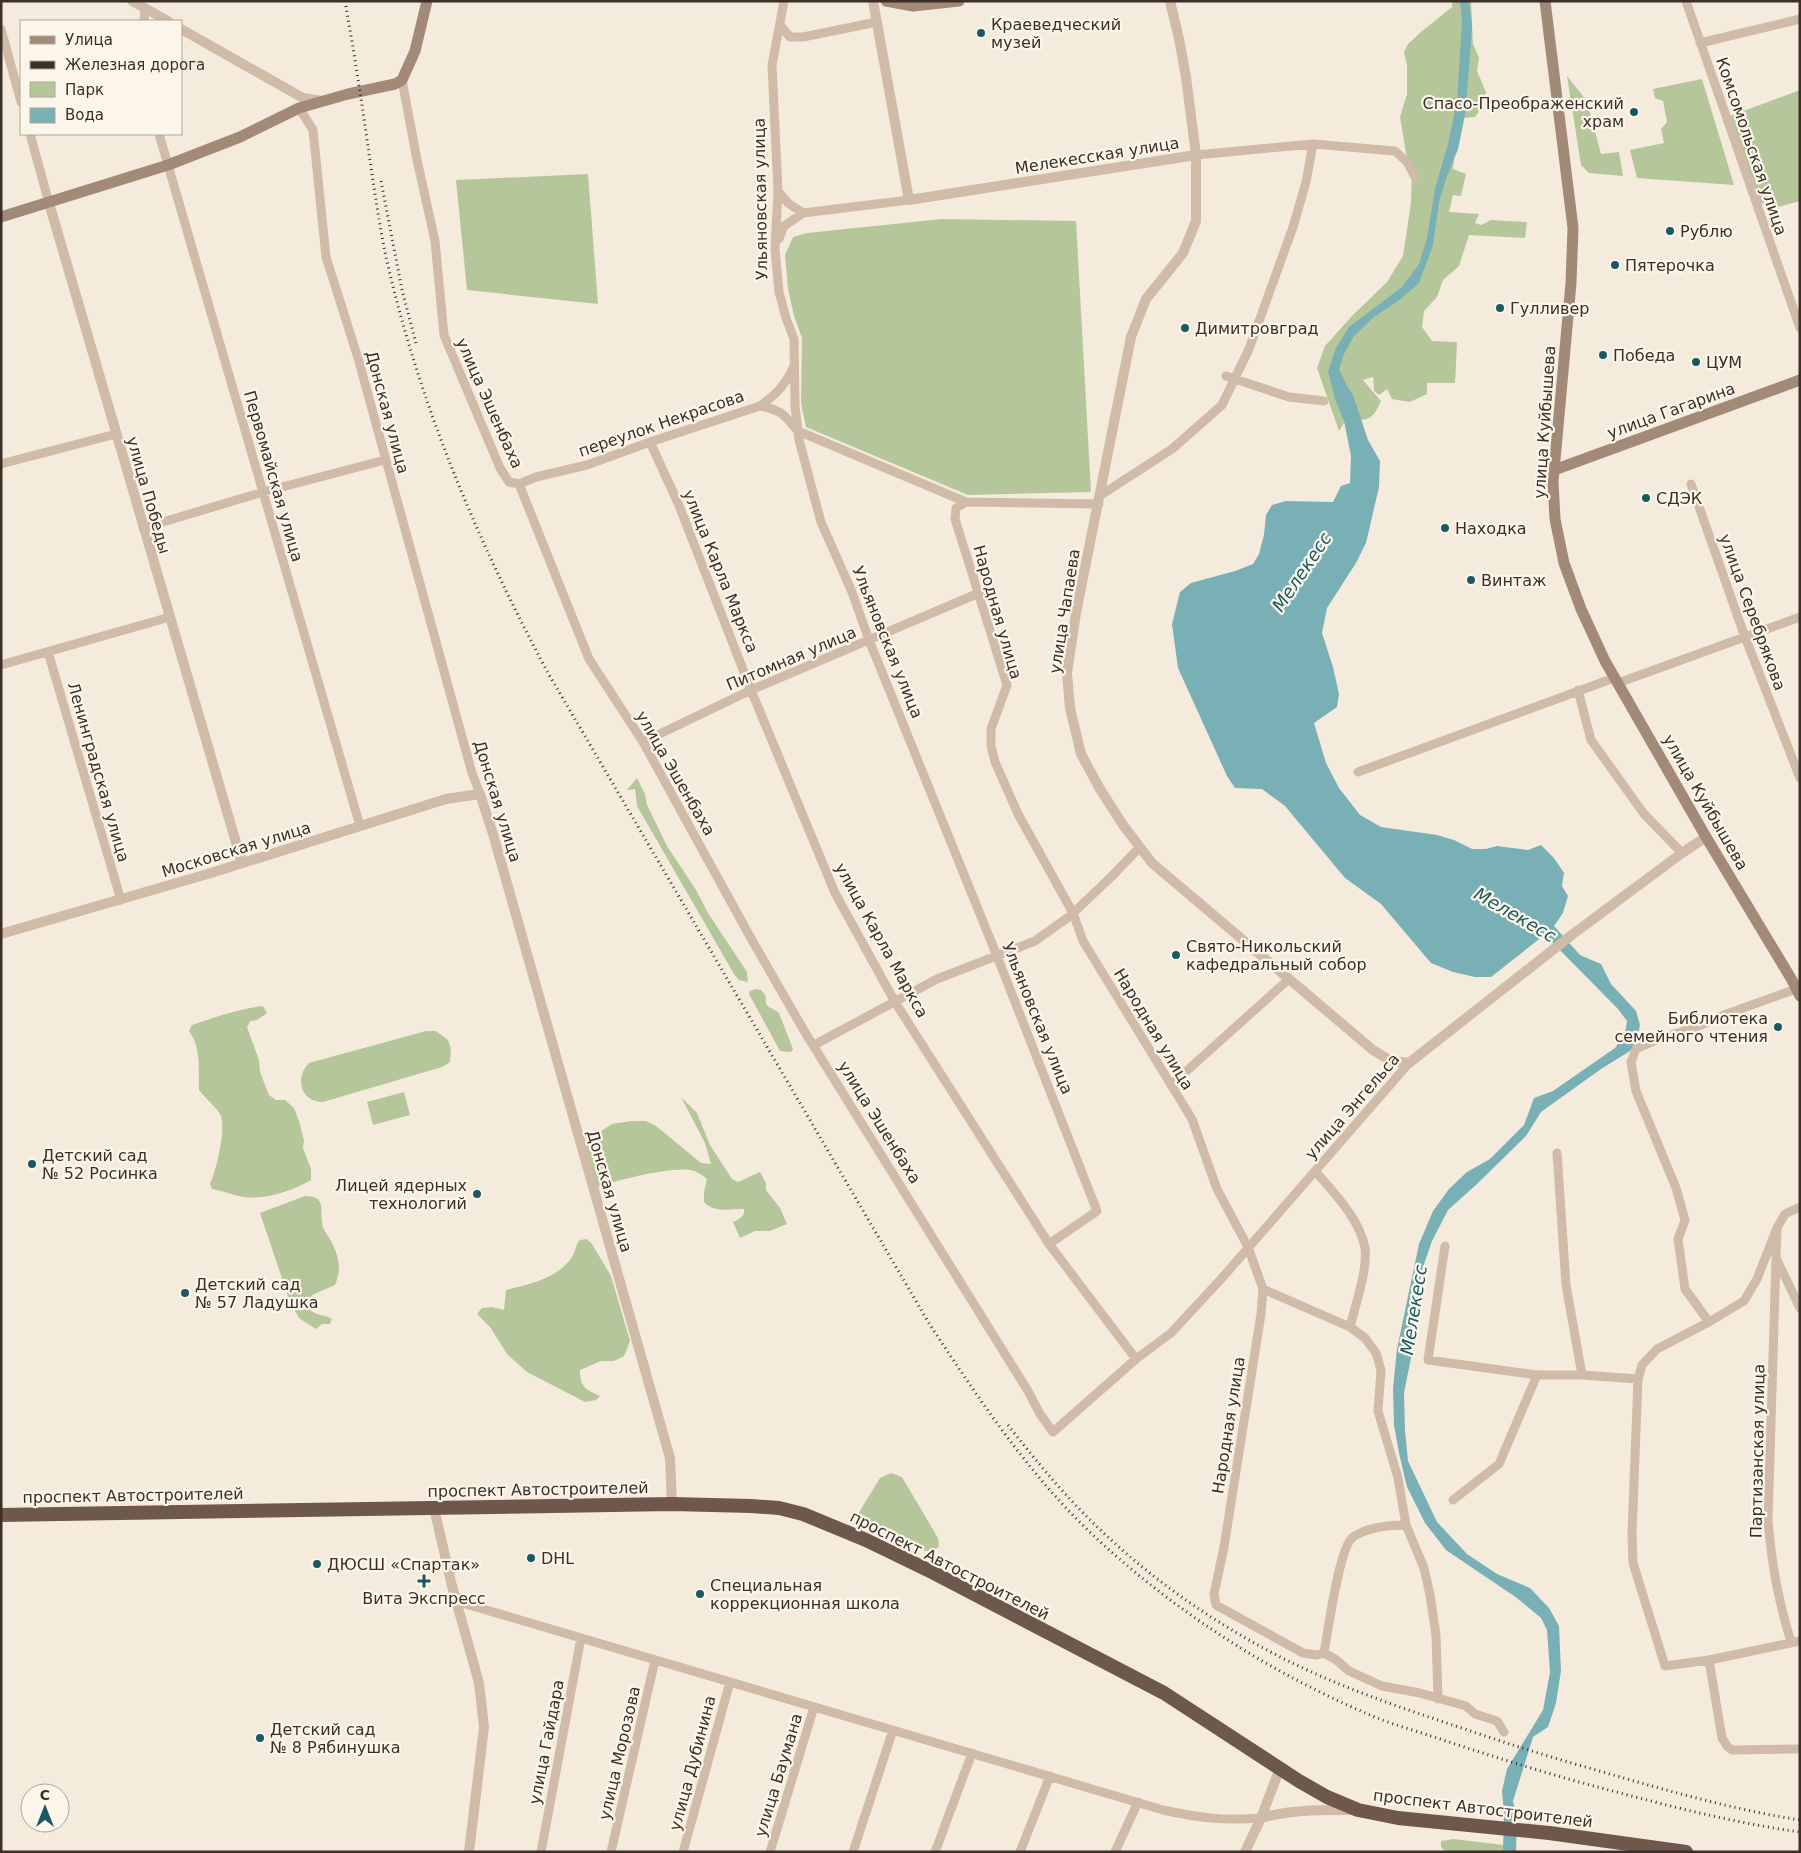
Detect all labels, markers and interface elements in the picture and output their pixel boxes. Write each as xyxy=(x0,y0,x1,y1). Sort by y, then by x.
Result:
place label: Краеведческий музей xyxy=(991,15,1121,52)
legend xyxy=(20,20,182,135)
marker: Краеведческий музей xyxy=(975,27,987,39)
text: Улица xyxy=(65,31,113,49)
street label: Комсомольская улица xyxy=(1712,55,1791,238)
text: Железная дорога xyxy=(65,56,205,74)
text: Парк xyxy=(65,81,104,99)
place label: Спасо-Преображенский храм xyxy=(1423,94,1624,131)
text: Вода xyxy=(65,106,104,124)
marker: Спасо-Преображенский храм xyxy=(1628,106,1640,118)
street label: Ульяновская улица xyxy=(750,118,771,280)
street label: Мелекесская улица xyxy=(1014,133,1180,178)
place label: Рублю xyxy=(1680,222,1733,241)
marker: Рублю xyxy=(1664,225,1676,237)
place label: Пятерочка xyxy=(1625,256,1715,275)
marker: Пятерочка xyxy=(1609,259,1621,271)
place label: Гулливер xyxy=(1510,299,1590,318)
marker: Гулливер xyxy=(1494,302,1506,314)
place label: Димитровград xyxy=(1195,319,1319,338)
marker: Димитровград xyxy=(1179,322,1191,334)
street label: улица Эшенбаха xyxy=(452,335,527,471)
street label: улица Куйбышева xyxy=(1530,345,1559,499)
place label: Победа xyxy=(1613,346,1675,365)
street label: Донская улица xyxy=(362,349,413,476)
marker: Победа xyxy=(1597,349,1609,361)
place label: ЦУМ xyxy=(1706,353,1742,372)
marker: ЦУМ xyxy=(1690,356,1702,368)
street label: улица Гагарина xyxy=(1605,379,1738,442)
street label: переулок Некрасова xyxy=(576,386,746,461)
street label: Первомайская улица xyxy=(240,388,307,564)
street label: улица Победы xyxy=(123,434,174,556)
street label: улица Карла Маркса xyxy=(679,487,762,656)
place label: СДЭК xyxy=(1656,489,1703,508)
marker: СДЭК xyxy=(1640,492,1652,504)
place label: Находка xyxy=(1455,519,1527,538)
marker: Находка xyxy=(1439,522,1451,534)
water label: Мелекесс xyxy=(1267,528,1336,615)
street label: улица Серебрякова xyxy=(1715,531,1790,693)
street label: Народная улица xyxy=(969,543,1026,681)
street label: улица Чапаева xyxy=(1045,547,1084,675)
street label: Ульяновская улица xyxy=(848,563,927,721)
place label: Винтаж xyxy=(1481,571,1546,590)
marker: Винтаж xyxy=(1465,574,1477,586)
street label: Питомная улица xyxy=(723,622,859,694)
street label: Ленинградская улица xyxy=(64,680,133,864)
street label: улица Эшенбаха xyxy=(632,707,719,839)
street label: улица Куйбышева xyxy=(1659,731,1752,873)
street label: Донская улица xyxy=(470,738,525,864)
street label: Московская улица xyxy=(159,818,313,881)
street label: улица Карла Маркса xyxy=(831,859,932,1021)
water label: Мелекесс xyxy=(1471,883,1560,946)
place label: Свято-Никольский кафедральный собор xyxy=(1186,937,1367,974)
street label: Ульяновская улица xyxy=(998,939,1077,1097)
marker: Свято-Никольский кафедральный собор xyxy=(1170,949,1182,961)
street label: Народная улица xyxy=(1110,965,1197,1094)
place label: Библиотека семейного чтения xyxy=(1614,1009,1768,1046)
marker: Библиотека семейного чтения xyxy=(1772,1021,1784,1033)
street label: улица Энгельса xyxy=(1301,1050,1404,1163)
street label: улица Эшенбаха xyxy=(834,1057,925,1187)
street label: Донская улица xyxy=(583,1128,636,1255)
place label: Детский сад № 52 Росинка xyxy=(42,1146,158,1183)
marker: Детский сад № 52 Росинка xyxy=(26,1158,38,1170)
place label: Лицей ядерных технологий xyxy=(335,1176,467,1213)
marker: Лицей ядерных технологий xyxy=(471,1188,483,1200)
water label: Мелекесс xyxy=(1396,1263,1431,1356)
place label: Детский сад № 57 Ладушка xyxy=(195,1275,319,1312)
marker: Детский сад № 57 Ладушка xyxy=(179,1287,191,1299)
street label: Народная улица xyxy=(1208,1355,1249,1495)
street label: Партизанская улица xyxy=(1746,1364,1769,1538)
street label: проспект Автостроителей xyxy=(427,1478,649,1501)
street label: проспект Автостроителей xyxy=(22,1484,244,1507)
street label: проспект Автостроителей xyxy=(847,1507,1053,1624)
place label: DHL xyxy=(541,1549,574,1568)
marker: DHL xyxy=(525,1552,537,1564)
place label: ДЮСШ «Спартак» xyxy=(327,1555,480,1574)
marker: ДЮСШ «Спартак» xyxy=(311,1558,323,1570)
marker: Вита Экспресс xyxy=(418,1575,430,1587)
place label: Специальная коррекционная школа xyxy=(710,1576,900,1613)
marker: Специальная коррекционная школа xyxy=(694,1588,706,1600)
place label: Вита Экспресс xyxy=(362,1589,486,1608)
street label: улица Гайдара xyxy=(525,1678,568,1806)
street label: улица Морозова xyxy=(595,1684,644,1822)
street label: улица Дубинина xyxy=(665,1693,720,1833)
street label: улица Баумана xyxy=(751,1711,806,1839)
place label: Детский сад № 8 Рябинушка xyxy=(270,1720,401,1757)
marker: Детский сад № 8 Рябинушка xyxy=(254,1732,266,1744)
north arrow xyxy=(20,1783,70,1833)
street label: проспект Автостроителей xyxy=(1372,1786,1594,1831)
text: С xyxy=(40,1787,50,1803)

